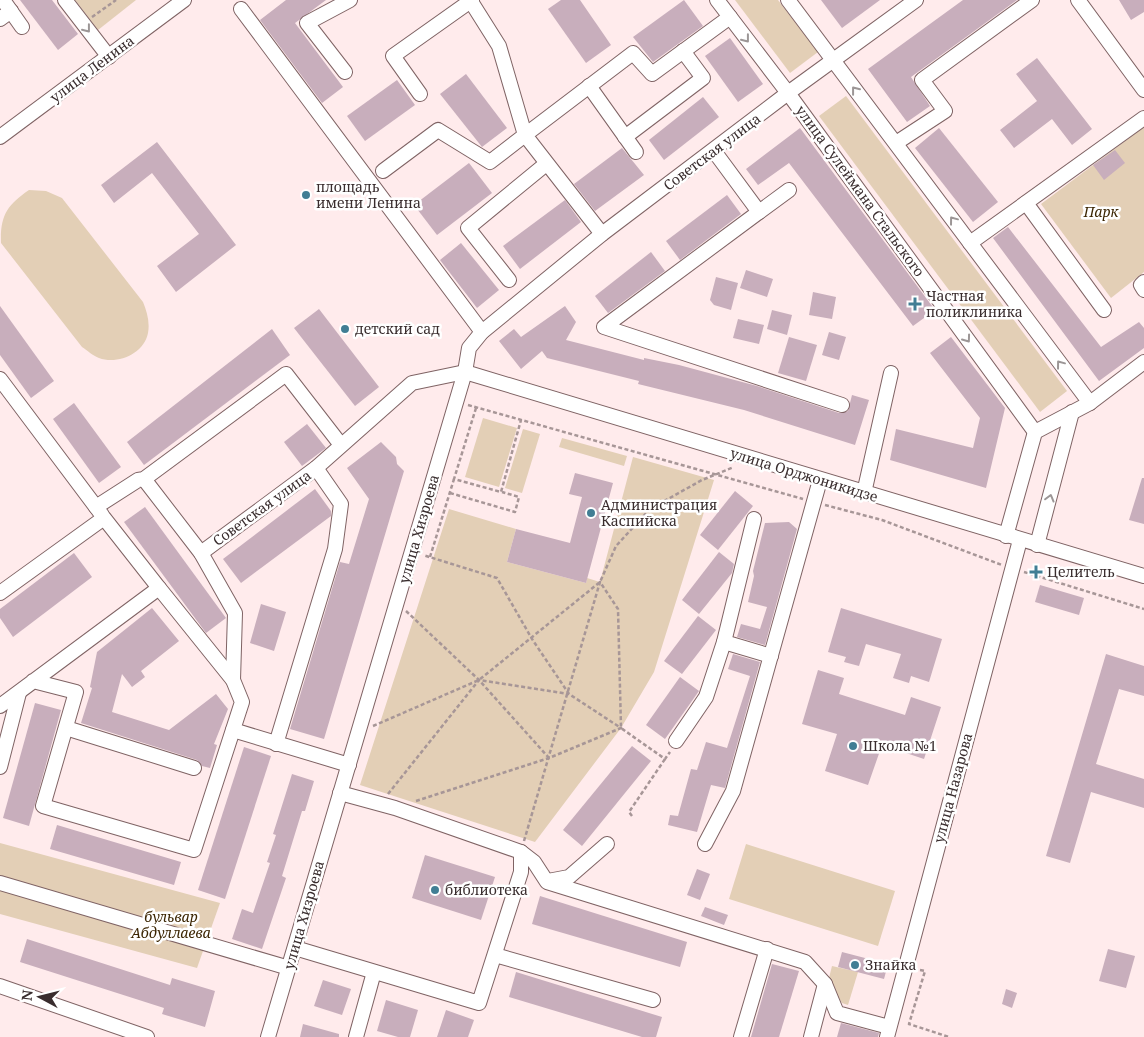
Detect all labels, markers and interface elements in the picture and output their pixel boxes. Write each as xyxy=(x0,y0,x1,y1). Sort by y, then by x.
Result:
one-way arrow xyxy=(81,23,90,32)
street label: улица Ленина xyxy=(46,31,138,107)
one-way arrow xyxy=(741,33,749,42)
one-way arrow xyxy=(852,87,860,96)
street label: улица Сулеймана Стальского xyxy=(792,101,929,280)
street label: Советская улица xyxy=(659,109,764,194)
place label: площадь имени Ленина xyxy=(316,177,421,212)
marker: площадь имени Ленина xyxy=(300,189,312,201)
park label: Парк xyxy=(1082,202,1119,221)
one-way arrow xyxy=(950,217,958,226)
place label: Частная поликлиника xyxy=(926,286,1023,321)
marker: Частная поликлиника xyxy=(908,297,922,311)
place label: детский сад xyxy=(355,319,440,338)
marker: детский сад xyxy=(339,323,351,335)
one-way arrow xyxy=(961,333,970,343)
one-way arrow xyxy=(1058,361,1066,370)
street label: улица Орджоникидзе xyxy=(728,443,880,506)
street label: Советская улица xyxy=(209,465,315,550)
street label: улица Хизроева xyxy=(394,472,443,586)
one-way arrow xyxy=(1044,494,1054,502)
place label: Администрация Каспийска xyxy=(601,495,717,530)
marker: Администрация Каспийска xyxy=(585,507,597,519)
place label: Целитель xyxy=(1047,562,1115,581)
marker: Целитель xyxy=(1029,565,1043,579)
street label: улица Назарова xyxy=(929,731,976,845)
place label: Школа №1 xyxy=(863,736,937,755)
marker: Школа №1 xyxy=(847,740,859,752)
street label: улица Хизроева xyxy=(279,858,328,972)
place label: библиотека xyxy=(445,880,528,899)
marker: библиотека xyxy=(429,884,441,896)
park label: бульвар Абдуллаева xyxy=(130,907,211,942)
place label: Знайка xyxy=(865,955,916,974)
marker: Знайка xyxy=(849,959,861,971)
north arrow xyxy=(15,972,65,1022)
text: N xyxy=(16,989,37,1002)

